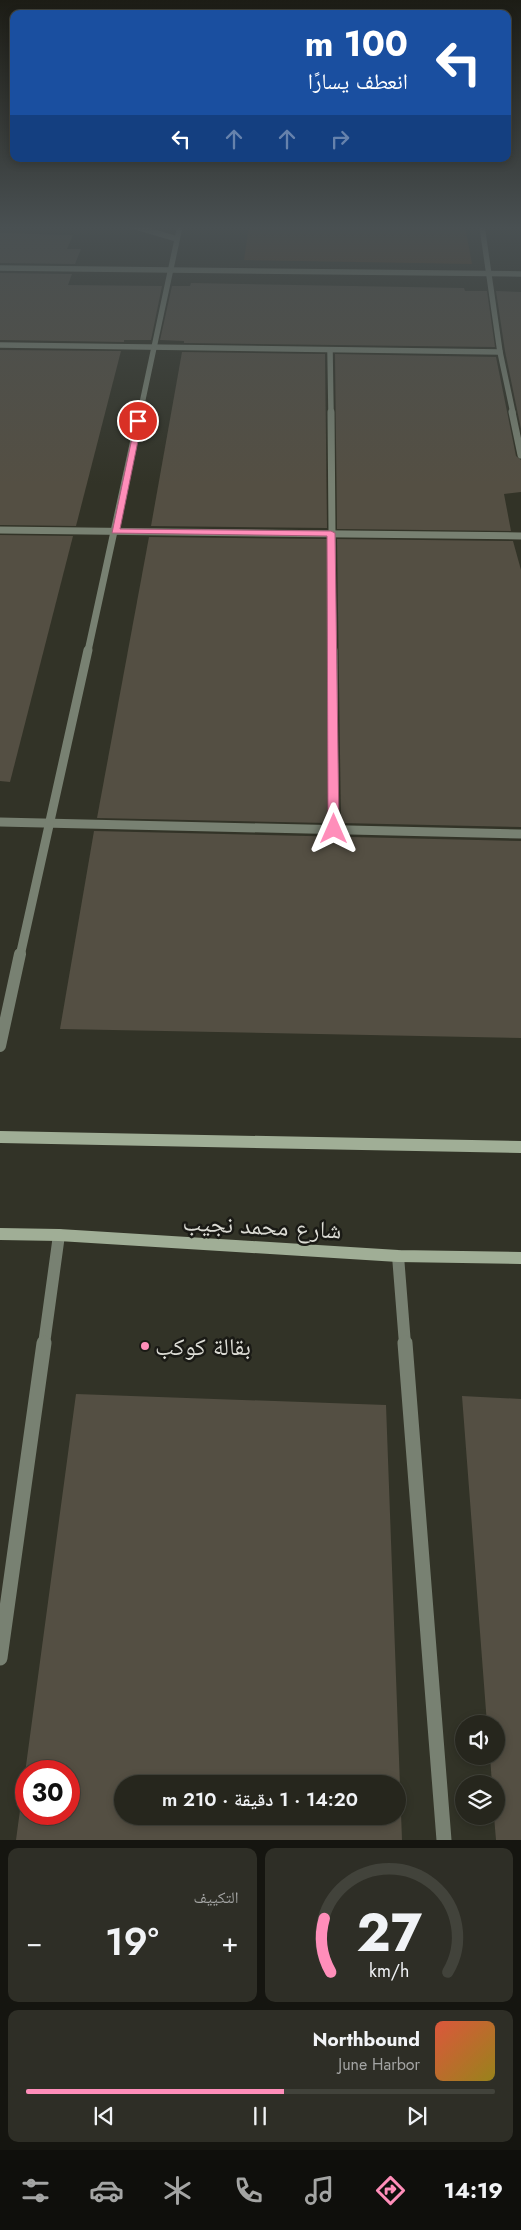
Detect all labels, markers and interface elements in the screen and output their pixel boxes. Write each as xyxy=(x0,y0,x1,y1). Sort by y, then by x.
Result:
text: 100 m xyxy=(305,19,408,69)
icon: left xyxy=(426,30,491,95)
text: انعطف يسارًا xyxy=(308,65,408,97)
icon: left xyxy=(167,125,195,153)
icon: ahead xyxy=(220,125,248,153)
icon: ahead xyxy=(273,125,301,153)
icon: right xyxy=(326,125,354,153)
pin xyxy=(117,400,159,442)
icon: arrive xyxy=(124,407,152,435)
position arrow xyxy=(307,802,359,854)
street label: شارع محمد نجيب xyxy=(182,1204,342,1248)
place label: بقالة كوكب xyxy=(155,1329,251,1364)
marker: بقالة كوكب xyxy=(139,1340,151,1352)
map controls xyxy=(455,1715,505,1825)
button: sound xyxy=(455,1715,505,1765)
speed limit sign: 30 xyxy=(15,1760,80,1825)
button: layers xyxy=(455,1775,505,1825)
text: 14:20 · 1 دقيقة · 210 m xyxy=(162,1786,358,1813)
text: التكييف xyxy=(194,1886,239,1909)
text: 27 xyxy=(356,1895,422,1971)
text: 19° xyxy=(105,1914,159,1969)
text: − xyxy=(26,1922,43,1963)
text: + xyxy=(221,1922,239,1963)
text: km/h xyxy=(369,1958,409,1984)
text: Northbound xyxy=(313,2026,420,2053)
text: June Harbor xyxy=(338,2053,420,2076)
icon: previous xyxy=(90,2102,118,2130)
icon: pause xyxy=(246,2102,274,2130)
icon: next xyxy=(403,2102,431,2130)
icon: filters xyxy=(18,2173,53,2208)
icon: car xyxy=(89,2173,124,2208)
icon: climate xyxy=(160,2173,195,2208)
icon: phone xyxy=(231,2173,266,2208)
icon: music xyxy=(302,2173,337,2208)
icon: directions xyxy=(373,2173,408,2208)
text: 14:19 xyxy=(443,2174,503,2206)

